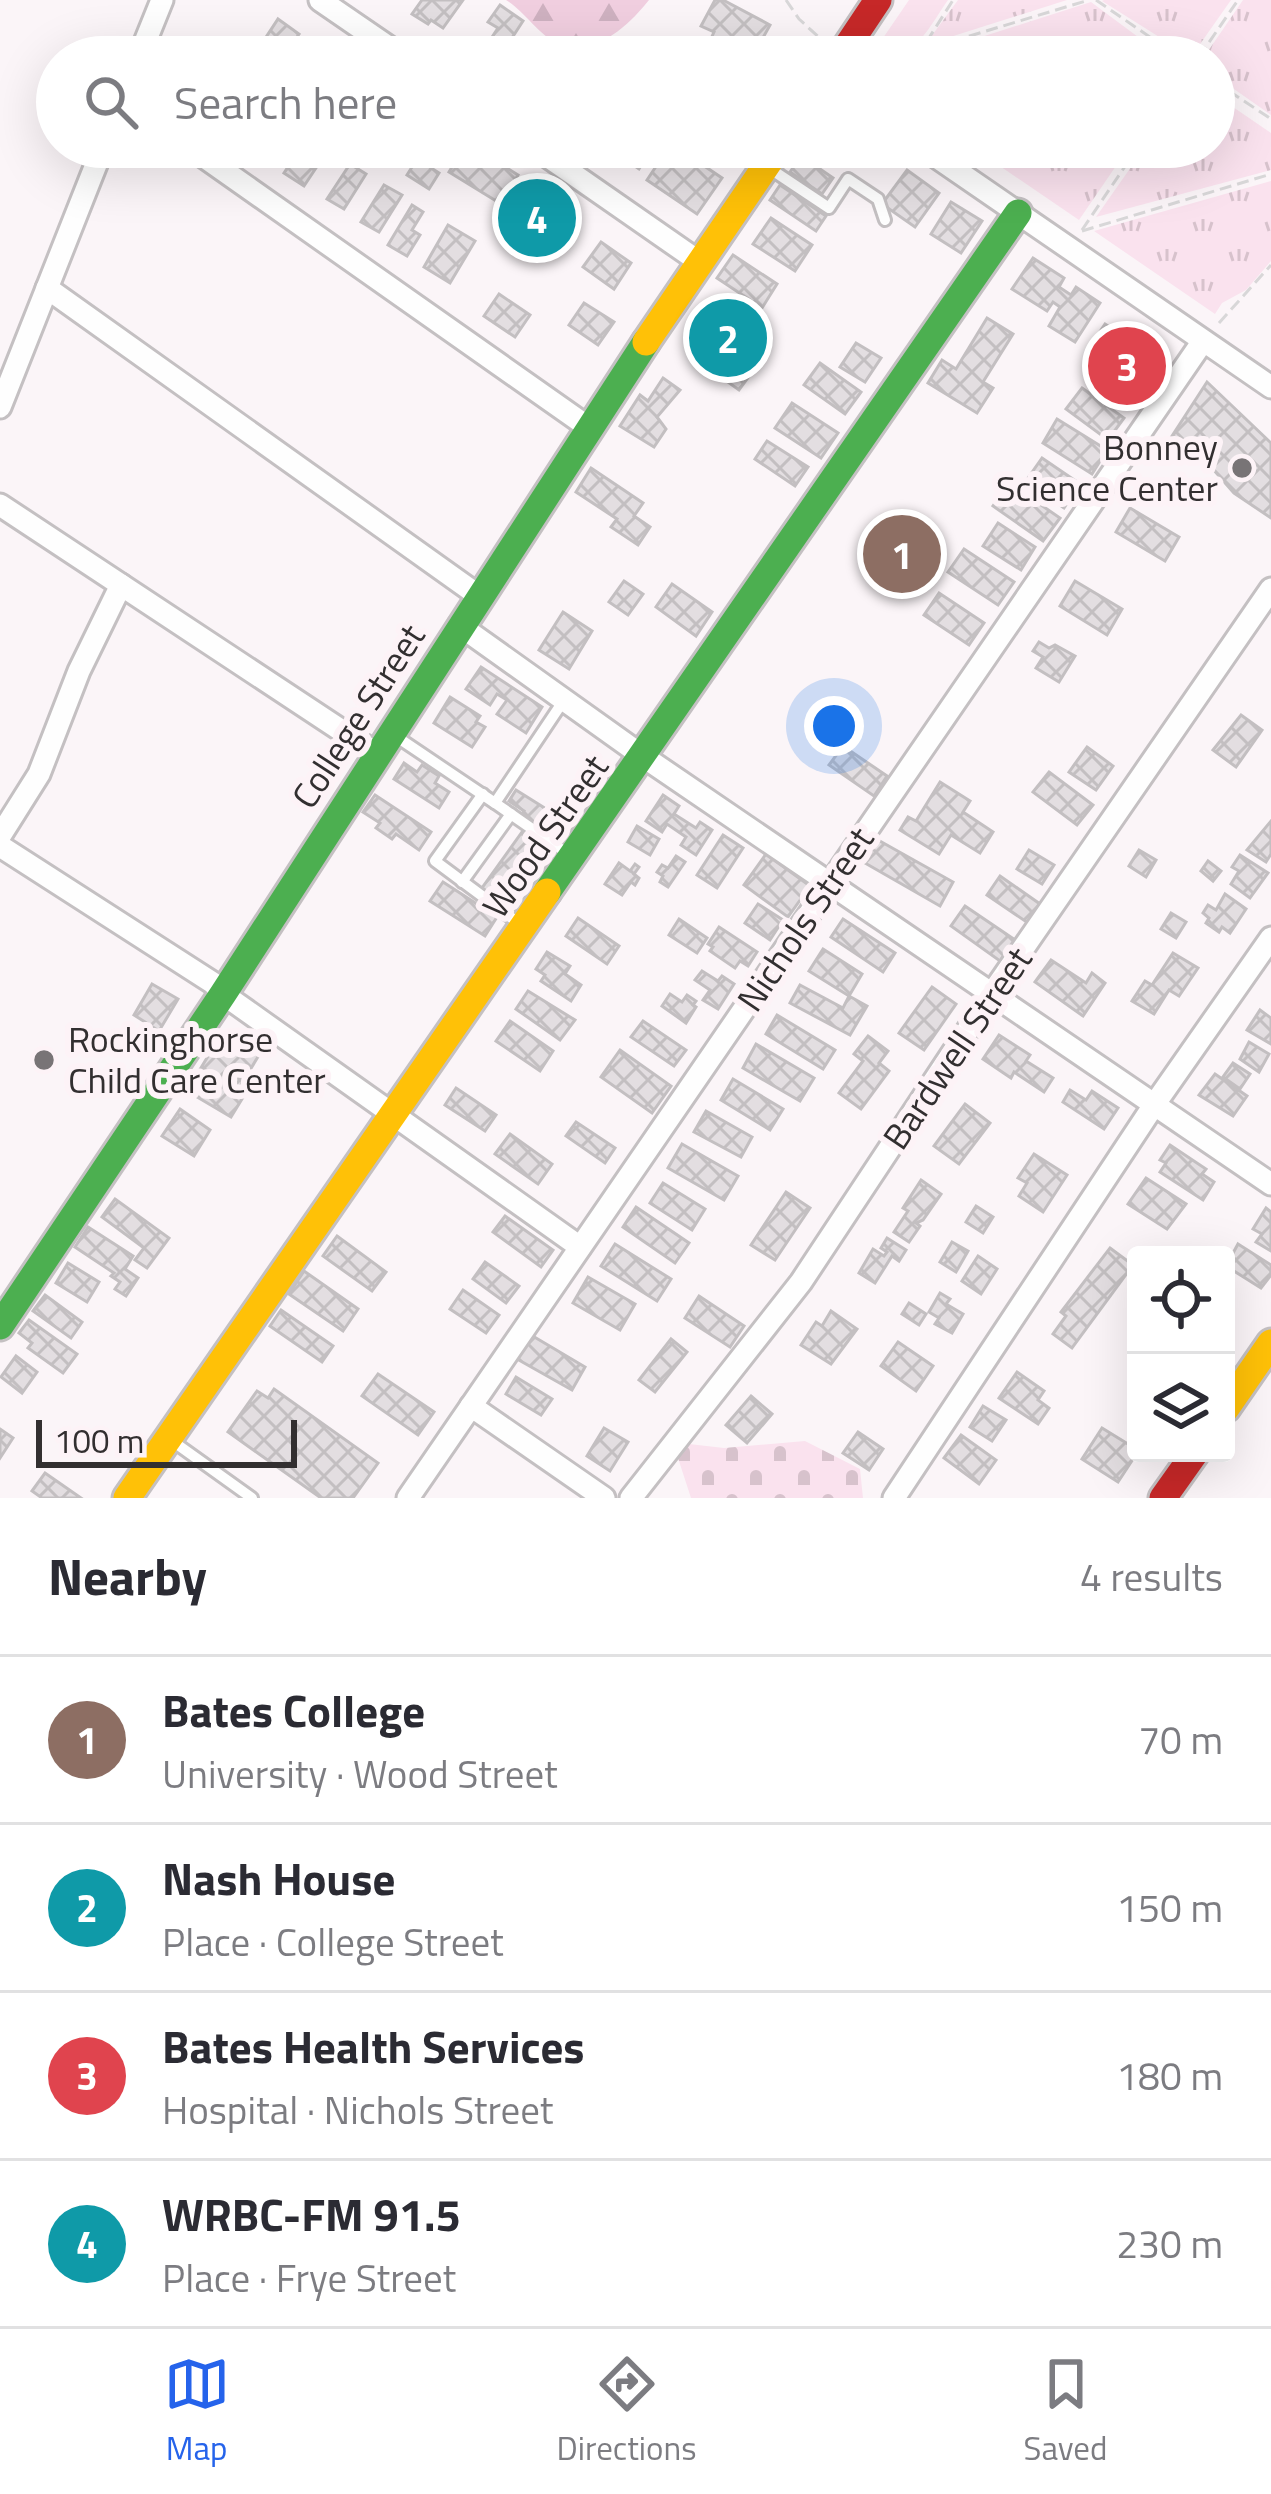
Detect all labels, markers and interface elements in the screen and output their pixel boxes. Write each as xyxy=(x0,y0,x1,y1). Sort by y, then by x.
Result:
search box xyxy=(36,36,1235,168)
text: Search here xyxy=(174,68,397,136)
icon: search xyxy=(78,69,144,135)
pin: 4 xyxy=(498,173,576,263)
pin: 2 xyxy=(689,293,767,383)
pin: 3 xyxy=(1088,321,1166,411)
place label: Bonney Science Center xyxy=(996,419,1218,515)
marker: Bonney Science Center xyxy=(1229,455,1255,481)
pin: 1 xyxy=(863,509,941,599)
street label: College Street xyxy=(277,612,438,819)
your location xyxy=(804,696,864,756)
street label: Wood Street xyxy=(468,742,622,929)
street label: Nichols Street xyxy=(722,815,887,1022)
street label: Bardwell Street xyxy=(868,935,1045,1160)
place label: Rockinghorse Child Care Center xyxy=(68,1011,326,1107)
marker: Rockinghorse Child Care Center xyxy=(31,1047,57,1073)
map controls xyxy=(1127,1246,1235,1462)
button: locate xyxy=(1127,1246,1235,1354)
button: layers xyxy=(1127,1354,1235,1462)
scale bar xyxy=(36,1414,297,1467)
text: 100 m xyxy=(54,1416,144,1466)
text: Nearby xyxy=(48,1537,207,1615)
text: 4 results xyxy=(1080,1547,1223,1606)
text: Bates College xyxy=(162,1676,425,1744)
text: 1 xyxy=(76,1710,98,1769)
text: 70 m xyxy=(1138,1710,1223,1769)
text: University · Wood Street xyxy=(162,1744,558,1803)
text: Nash House xyxy=(162,1844,395,1912)
text: 2 xyxy=(76,1878,98,1937)
text: 150 m xyxy=(1116,1878,1223,1937)
text: Place · College Street xyxy=(162,1912,504,1971)
text: Bates Health Services xyxy=(162,2012,585,2080)
text: 3 xyxy=(76,2046,98,2105)
text: 180 m xyxy=(1116,2046,1223,2105)
text: Hospital · Nichols Street xyxy=(162,2080,554,2139)
text: WRBC-FM 91.5 xyxy=(162,2180,461,2248)
text: 4 xyxy=(76,2214,98,2273)
text: 230 m xyxy=(1116,2214,1223,2273)
text: Place · Frye Street xyxy=(162,2248,456,2307)
tab: Map xyxy=(164,2351,230,2473)
tab: Directions xyxy=(557,2351,697,2473)
tab: Saved xyxy=(1024,2351,1107,2473)

